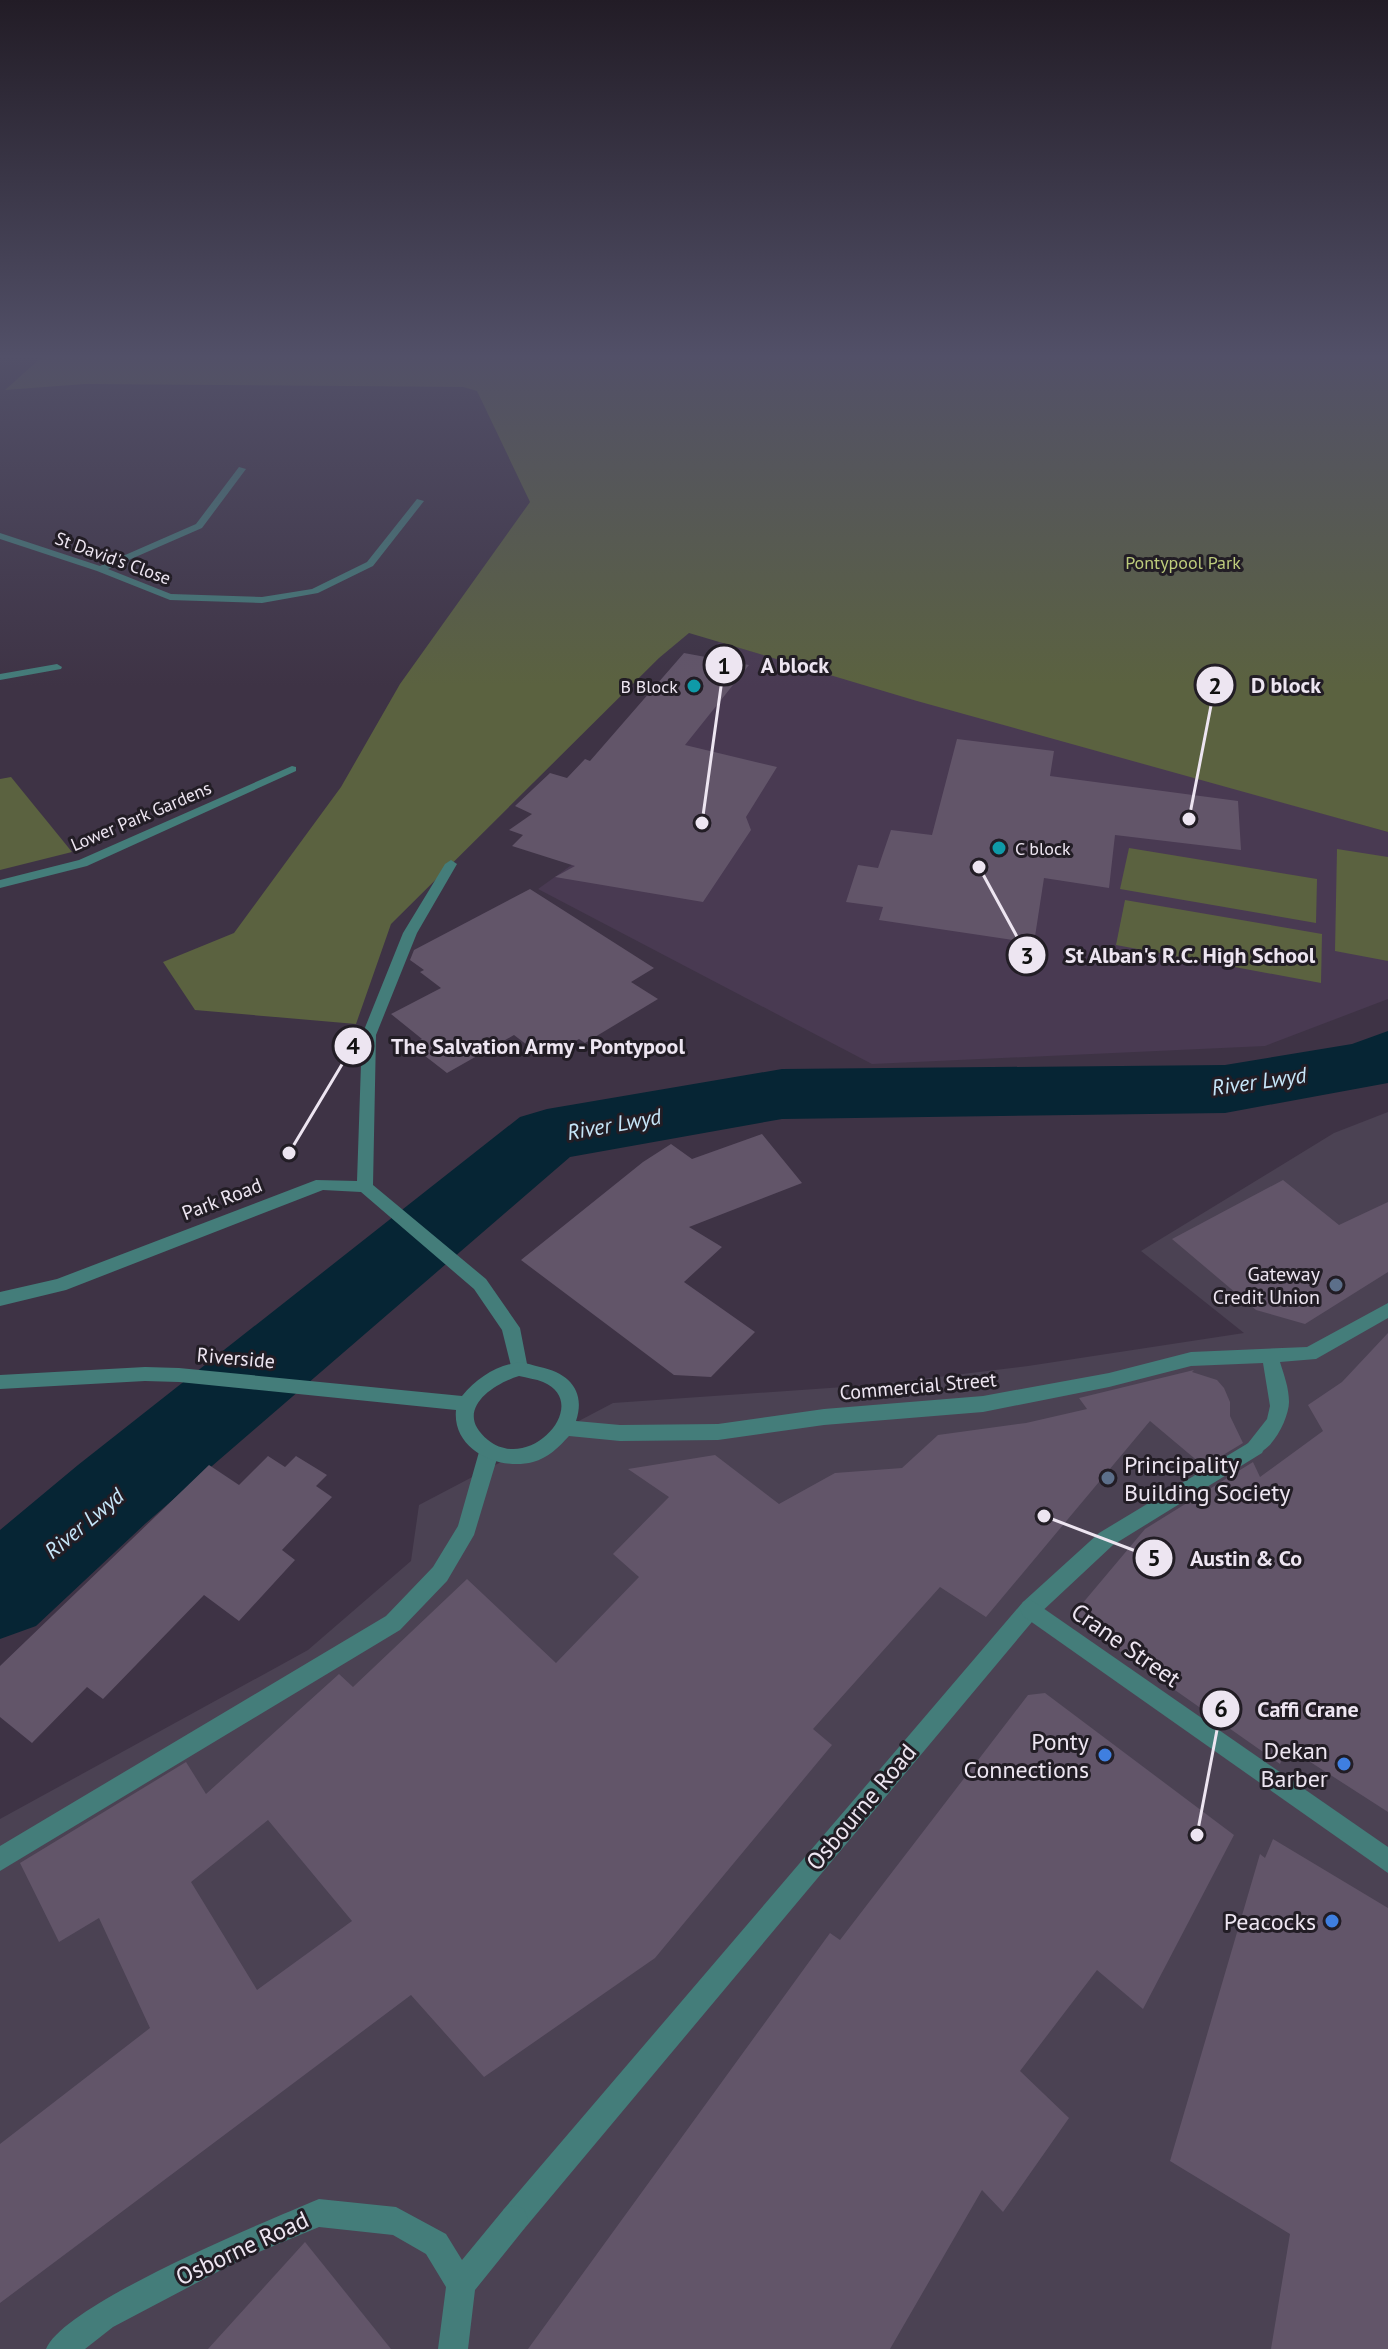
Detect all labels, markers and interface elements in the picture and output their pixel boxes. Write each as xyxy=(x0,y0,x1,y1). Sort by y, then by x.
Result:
street label: St David's Close xyxy=(52,526,174,590)
park label: Pontypool Park xyxy=(1125,551,1241,574)
callout: A block xyxy=(704,642,846,688)
text: 1 xyxy=(717,650,731,681)
text: A block xyxy=(761,651,829,679)
callout: D block xyxy=(1195,662,1338,708)
text: 2 xyxy=(1208,670,1222,701)
text: D block xyxy=(1251,671,1321,699)
place label: B Block xyxy=(621,675,678,698)
marker: B Block xyxy=(685,677,703,695)
street label: Lower Park Gardens xyxy=(67,776,215,856)
place label: C block xyxy=(1015,837,1071,860)
marker: C block xyxy=(990,839,1008,857)
callout: St Alban's R.C. High School xyxy=(1007,932,1332,978)
text: 3 xyxy=(1020,940,1034,971)
text: St Alban's R.C. High School xyxy=(1065,941,1316,969)
callout: The Salvation Army - Pontypool xyxy=(333,1023,703,1069)
text: 4 xyxy=(346,1030,360,1061)
text: The Salvation Army - Pontypool xyxy=(391,1032,685,1060)
water label: River Lwyd xyxy=(1210,1060,1309,1102)
water label: River Lwyd xyxy=(565,1102,664,1146)
street label: Park Road xyxy=(178,1172,266,1226)
place label: Gateway Credit Union xyxy=(1213,1261,1321,1310)
marker: Gateway Credit Union xyxy=(1327,1276,1345,1294)
street label: Riverside xyxy=(196,1342,276,1374)
street label: Commercial Street xyxy=(838,1366,998,1406)
place label: Principality Building Society xyxy=(1124,1449,1291,1508)
marker: Principality Building Society xyxy=(1099,1469,1117,1487)
water label: River Lwyd xyxy=(38,1481,130,1564)
callout: Austin & Co xyxy=(1134,1535,1319,1581)
text: 5 xyxy=(1147,1542,1161,1573)
text: Austin & Co xyxy=(1190,1544,1302,1572)
street label: Crane Street xyxy=(1065,1596,1187,1694)
callout: Caffi Crane xyxy=(1201,1686,1375,1732)
text: 6 xyxy=(1214,1693,1228,1724)
text: Caffi Crane xyxy=(1257,1695,1359,1723)
place label: Ponty Connections xyxy=(964,1726,1089,1785)
place label: Dekan Barber xyxy=(1261,1735,1328,1794)
street label: Osbourne Road xyxy=(799,1737,923,1877)
marker: Ponty Connections xyxy=(1096,1746,1114,1764)
marker: Dekan Barber xyxy=(1335,1755,1353,1773)
place label: Peacocks xyxy=(1224,1906,1316,1937)
marker: Peacocks xyxy=(1323,1912,1341,1930)
street label: Osborne Road xyxy=(171,2204,313,2292)

